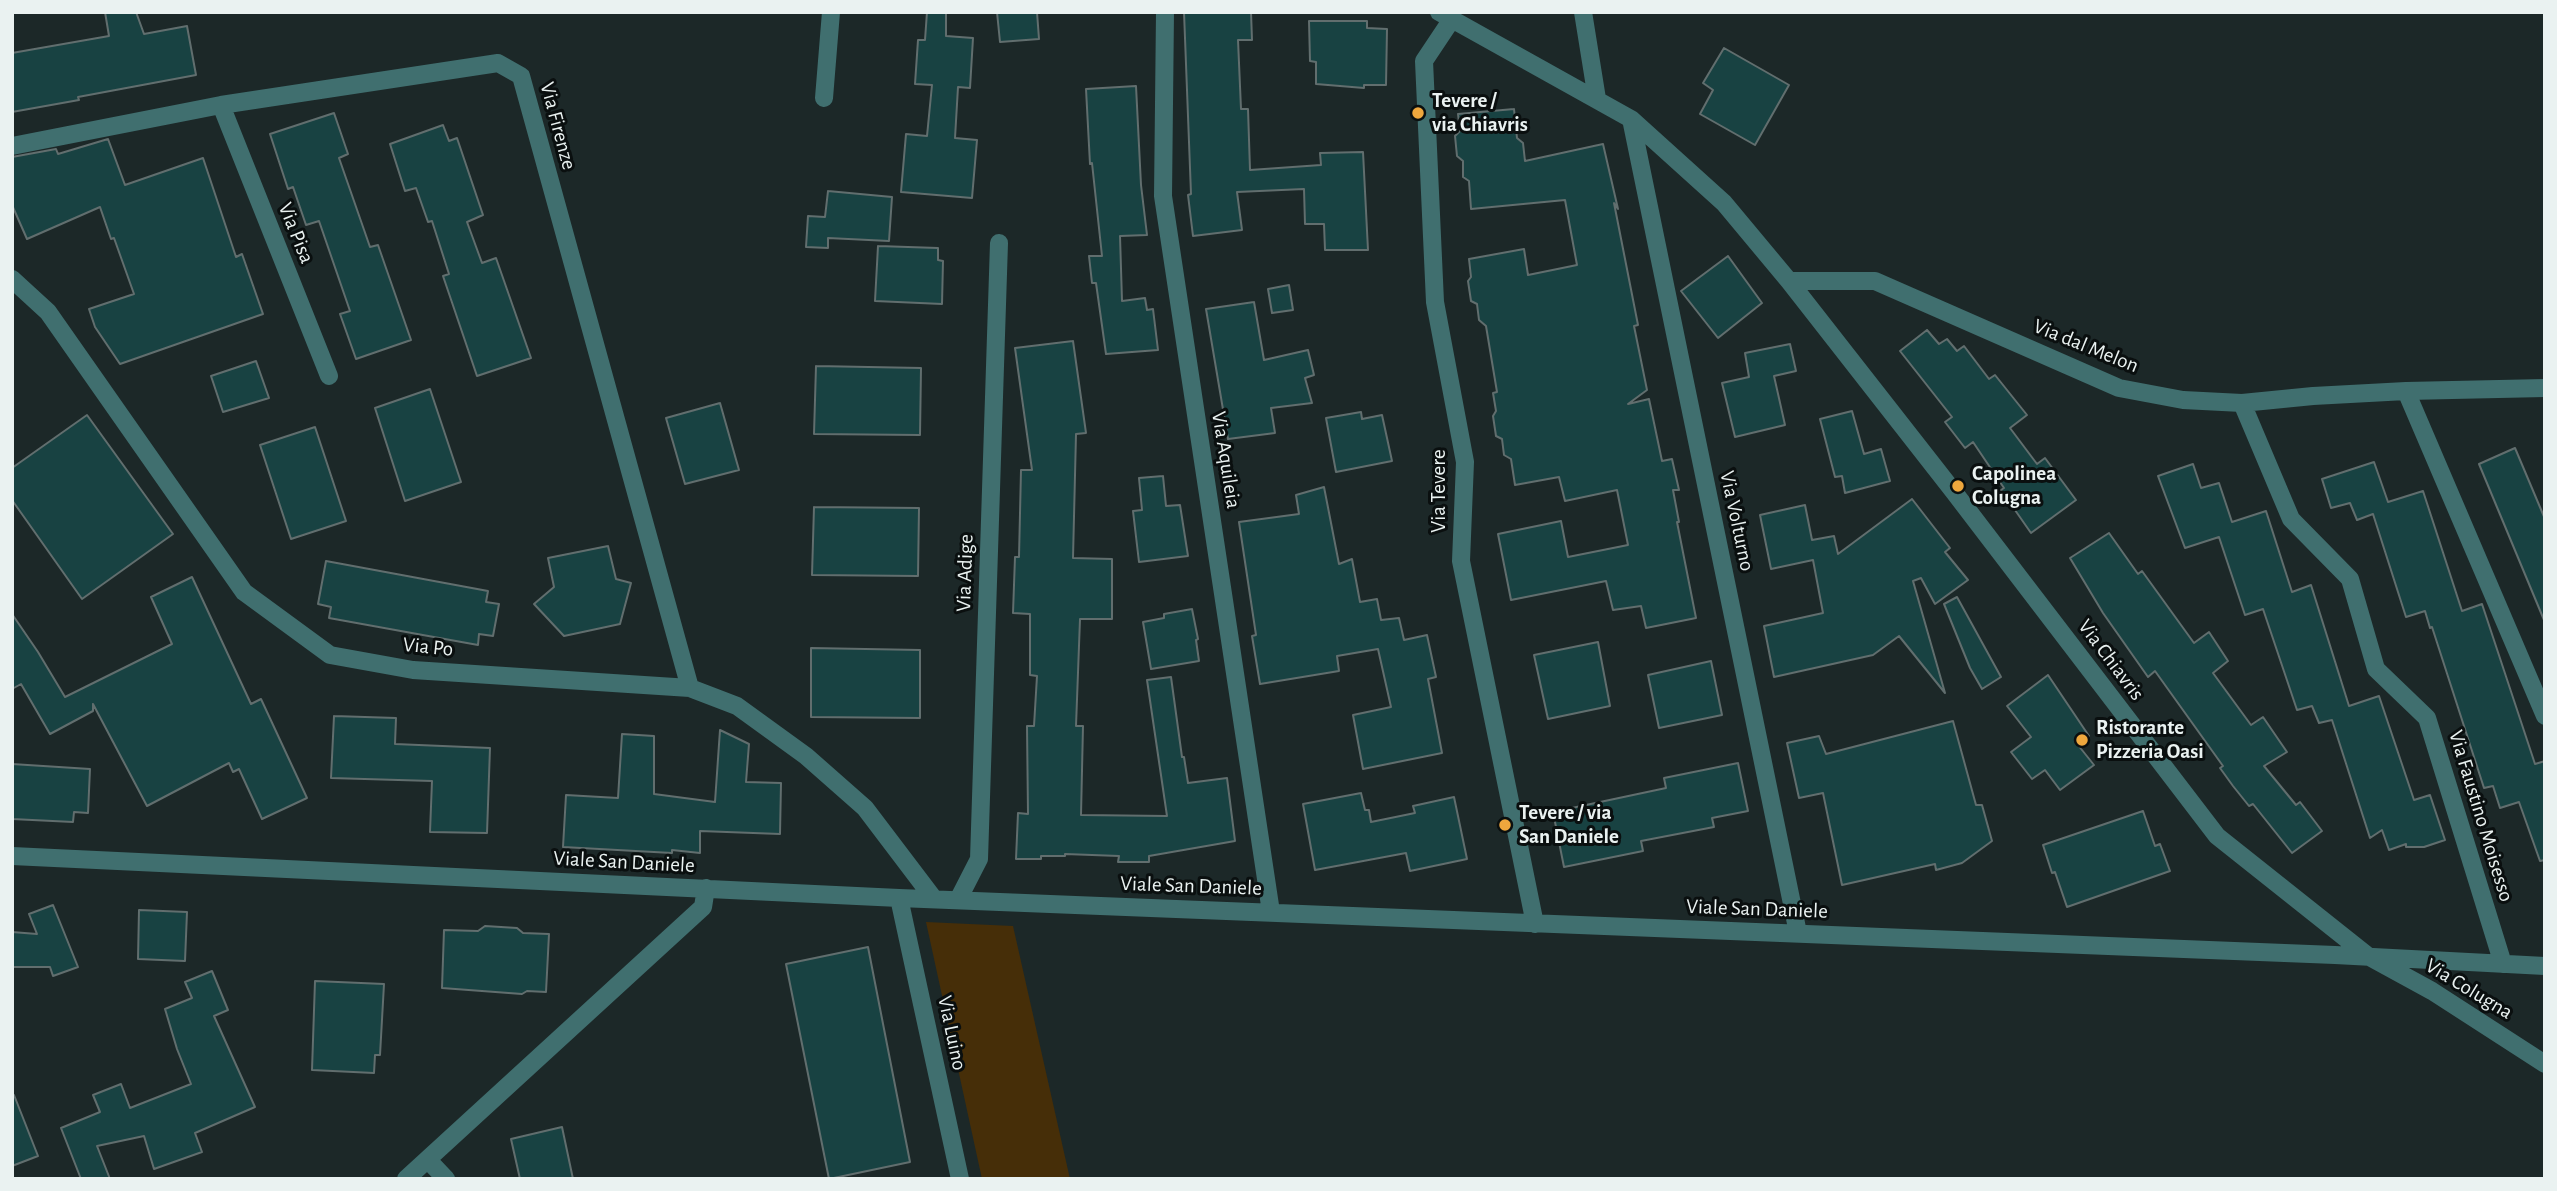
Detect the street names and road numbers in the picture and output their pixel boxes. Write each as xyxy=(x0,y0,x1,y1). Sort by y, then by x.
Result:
street label: Via Firenze xyxy=(534,79,582,173)
street label: Via Pisa xyxy=(272,199,320,267)
street label: Via dal Melon xyxy=(2030,313,2142,379)
street label: Via Aquileia xyxy=(1206,410,1246,510)
street label: Via Tevere xyxy=(1426,449,1452,533)
street label: Via Volturno xyxy=(1714,469,1760,573)
street label: Via Adige xyxy=(951,534,979,612)
street label: Via Chiavris xyxy=(2072,614,2150,706)
street label: Via Po xyxy=(402,632,454,662)
street label: Via Faustino Moisesso xyxy=(2443,727,2519,905)
street label: Viale San Daniele xyxy=(553,846,695,878)
street label: Viale San Daniele xyxy=(1120,871,1262,901)
street label: Viale San Daniele xyxy=(1686,894,1828,924)
street label: Via Colugna xyxy=(2421,953,2517,1025)
street label: Via Luino xyxy=(932,993,972,1073)

